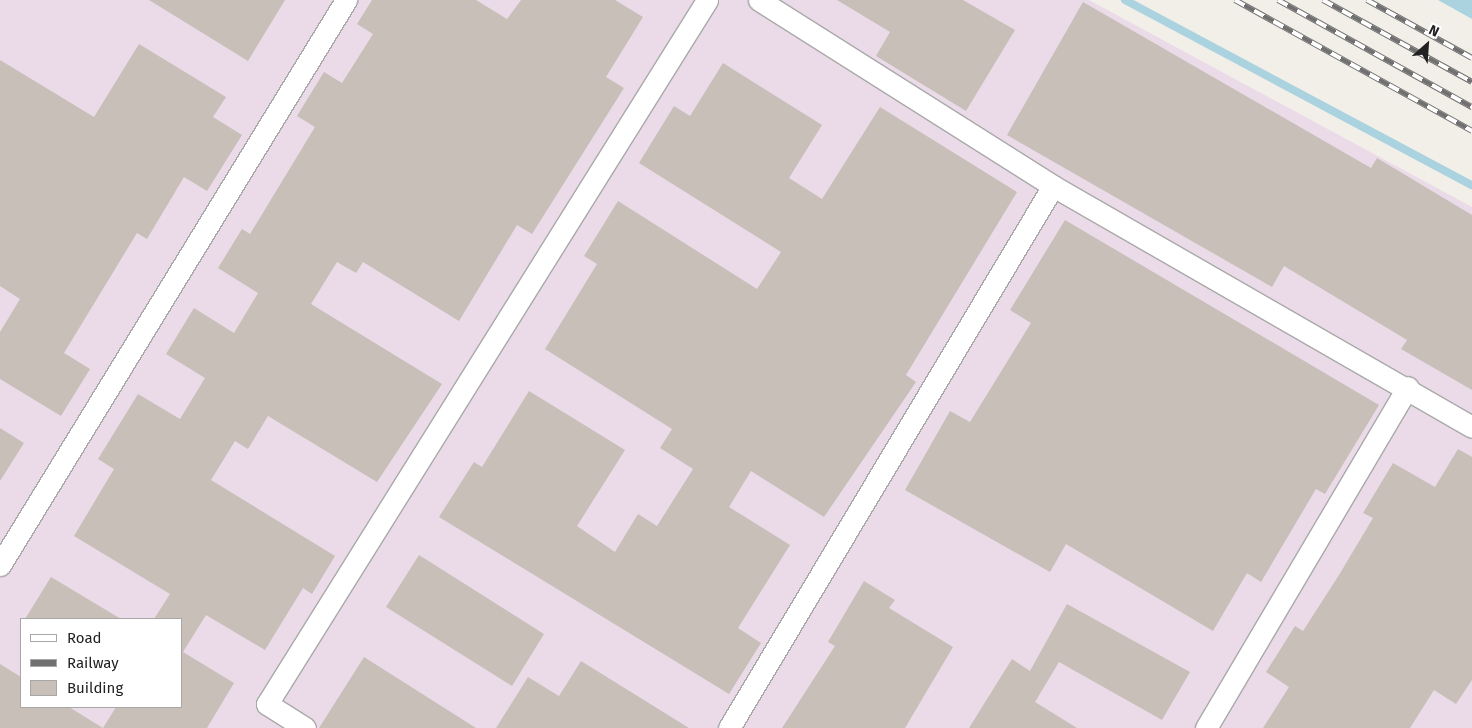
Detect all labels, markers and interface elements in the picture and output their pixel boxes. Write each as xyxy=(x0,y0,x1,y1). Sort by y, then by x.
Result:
north arrow xyxy=(1402,20,1452,70)
text: N xyxy=(1426,21,1442,41)
legend xyxy=(20,618,182,708)
text: Road xyxy=(67,629,102,647)
text: Railway xyxy=(67,654,119,672)
text: Building xyxy=(67,679,123,697)

